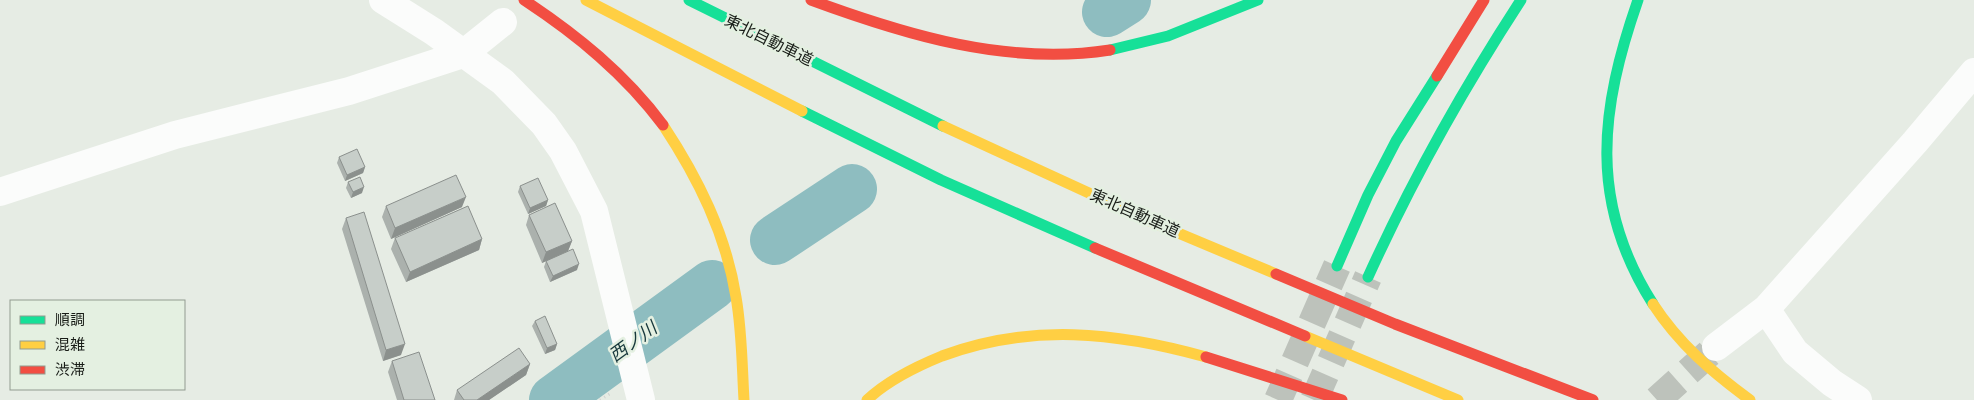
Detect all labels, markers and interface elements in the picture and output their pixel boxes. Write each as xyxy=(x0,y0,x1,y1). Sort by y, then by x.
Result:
street label: 東北自動車道 xyxy=(722,11,816,69)
street label: 東北自動車道 xyxy=(1088,186,1182,240)
legend xyxy=(10,300,185,390)
text: 順調 xyxy=(55,311,85,328)
water label: 西ノ川 xyxy=(605,317,662,366)
text: 混雑 xyxy=(55,336,85,353)
text: 渋滞 xyxy=(55,361,85,378)

